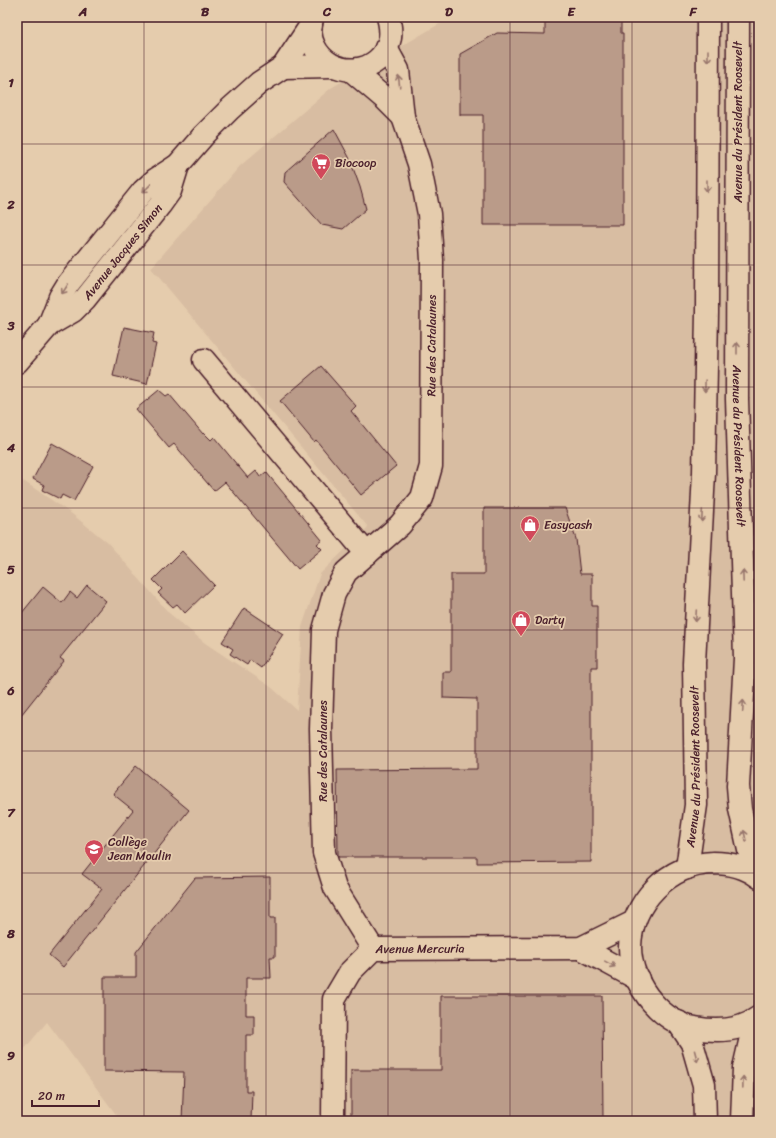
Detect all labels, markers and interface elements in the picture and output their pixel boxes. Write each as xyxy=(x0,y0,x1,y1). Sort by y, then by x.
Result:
text: A xyxy=(78,0,87,23)
text: B xyxy=(201,0,210,23)
text: C xyxy=(322,0,332,23)
text: D xyxy=(445,0,453,23)
text: E xyxy=(567,0,576,23)
text: F xyxy=(688,0,697,23)
street label: Avenue du Président Roosevelt xyxy=(727,40,749,204)
one-way arrow xyxy=(704,49,712,62)
text: 1 xyxy=(8,71,14,94)
one-way arrow xyxy=(395,75,403,88)
supermarket icon: Biocoop xyxy=(310,152,332,180)
place label: Biocoop xyxy=(335,152,377,174)
one-way arrow xyxy=(703,179,711,192)
one-way arrow xyxy=(142,183,152,193)
text: 2 xyxy=(6,193,15,216)
street label: Avenue Jacques Simon xyxy=(76,198,169,306)
one-way arrow xyxy=(61,283,69,294)
street label: Rue des Catalaunes xyxy=(420,295,443,397)
text: 3 xyxy=(6,314,15,337)
one-way arrow xyxy=(733,342,741,355)
street label: Avenue du Président Roosevelt xyxy=(726,364,752,528)
one-way arrow xyxy=(702,379,709,392)
text: 4 xyxy=(6,436,16,459)
one-way arrow xyxy=(698,509,705,522)
shop icon: Easycash xyxy=(519,514,541,542)
place label: Easycash xyxy=(544,514,592,536)
text: 5 xyxy=(7,558,15,581)
one-way arrow xyxy=(739,570,747,583)
shop icon: Darty xyxy=(510,609,532,637)
place label: Darty xyxy=(535,609,565,631)
one-way arrow xyxy=(693,609,700,622)
text: 6 xyxy=(6,679,15,702)
street label: Avenue du Président Roosevelt xyxy=(679,684,707,850)
street label: Rue des Catalaunes xyxy=(312,700,334,802)
one-way arrow xyxy=(739,700,746,713)
text: 7 xyxy=(7,801,16,824)
one-way arrow xyxy=(741,829,749,842)
place label: Collège Jean Moulin xyxy=(107,831,172,867)
school or university icon: Collège Jean Moulin xyxy=(83,838,105,866)
text: 8 xyxy=(6,922,15,945)
street label: Avenue Mercuria xyxy=(375,938,465,960)
one-way arrow xyxy=(604,960,616,968)
text: 9 xyxy=(7,1044,15,1067)
one-way arrow xyxy=(693,1049,700,1062)
one-way arrow xyxy=(740,1076,747,1089)
scale bar xyxy=(32,1082,99,1108)
text: 20 m xyxy=(38,1085,65,1107)

